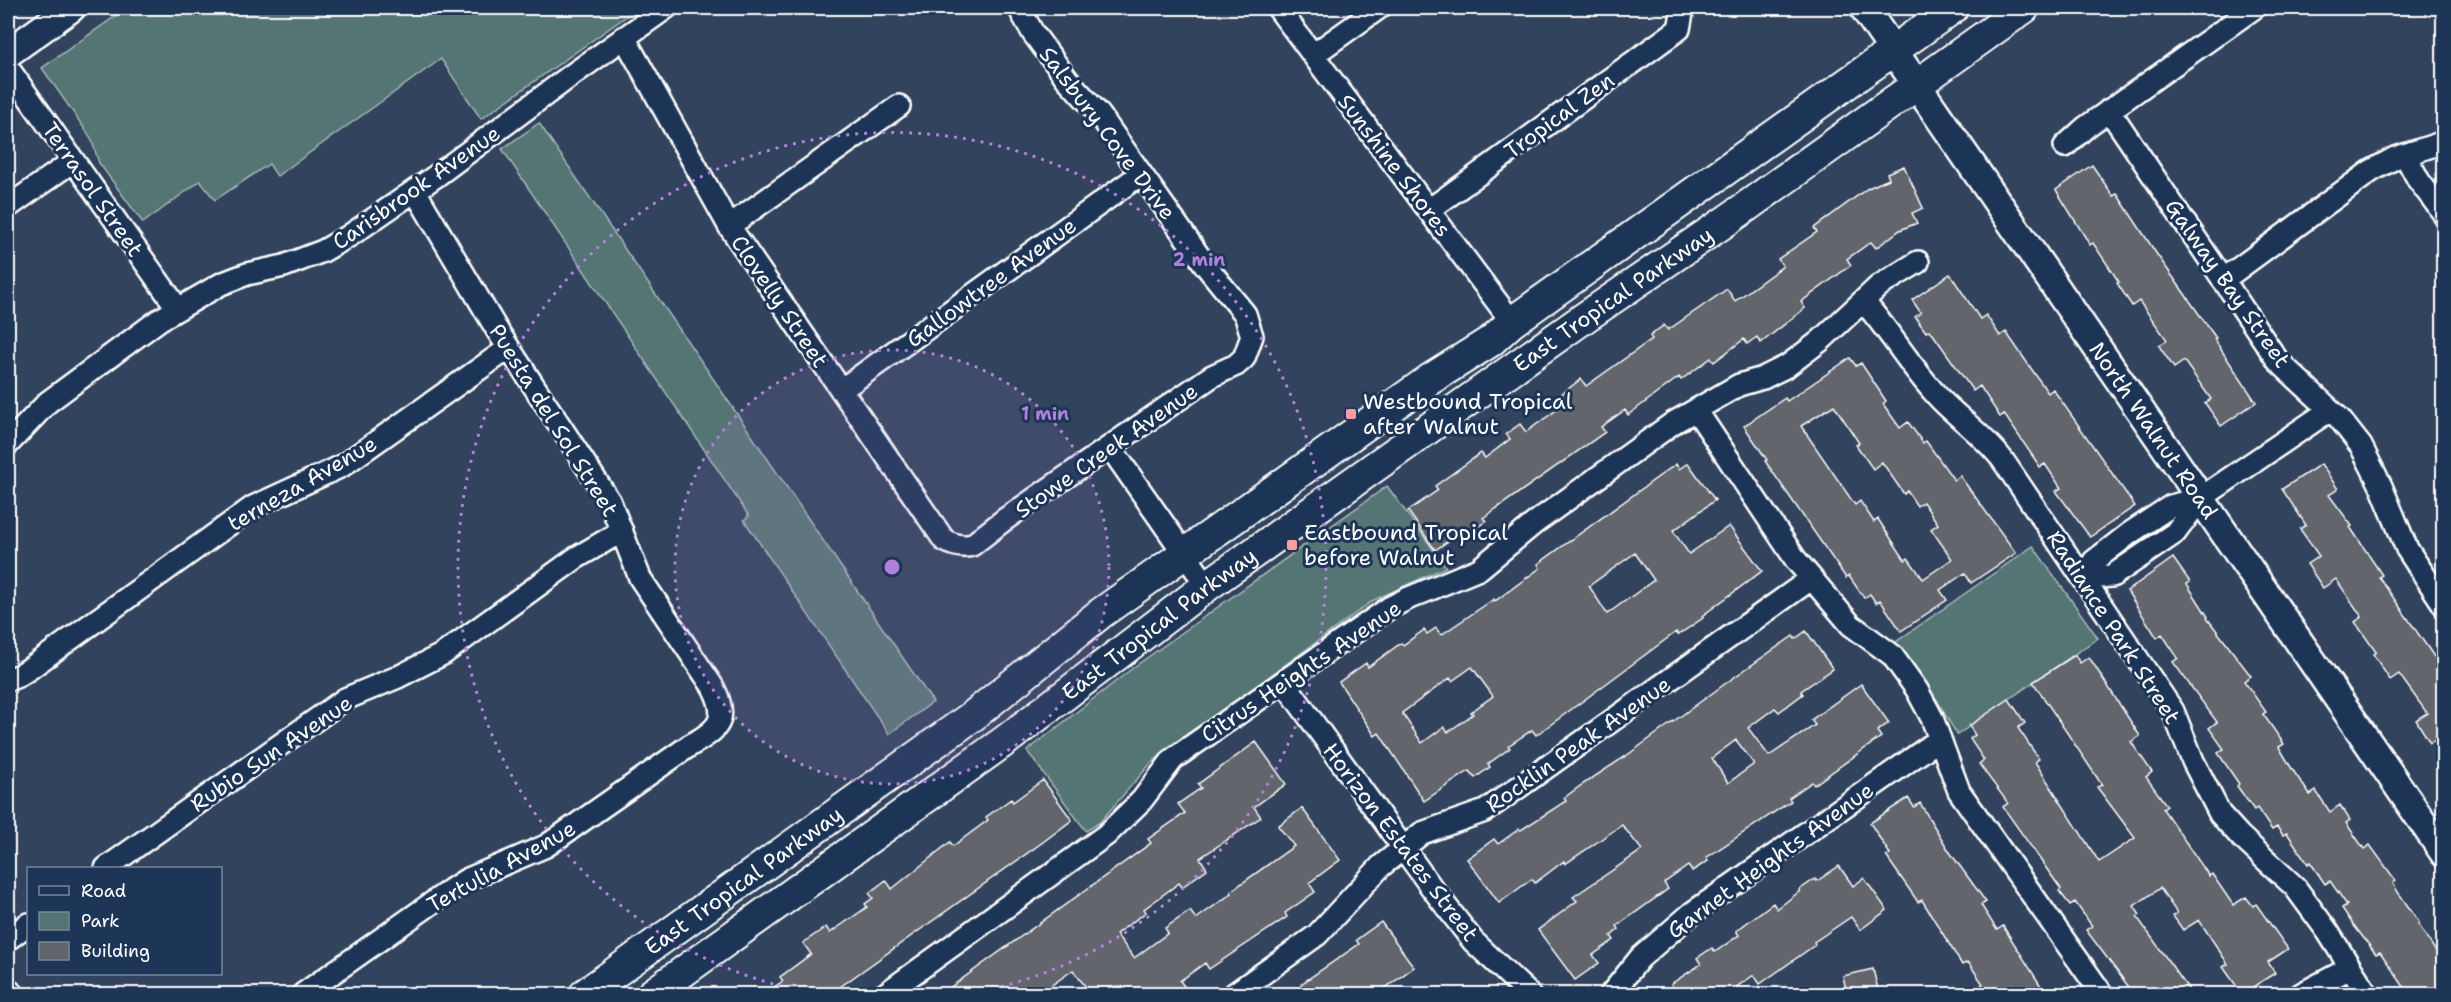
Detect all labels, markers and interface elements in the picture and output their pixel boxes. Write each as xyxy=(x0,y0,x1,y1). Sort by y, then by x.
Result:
street label: Salsbury Cove Drive xyxy=(1033,41,1182,226)
street label: Tropical Zen xyxy=(1499,66,1620,165)
street label: Sunshine Shores xyxy=(1331,88,1458,243)
street label: Terrasol Street xyxy=(35,116,150,262)
street label: Carisbrook Avenue xyxy=(327,119,506,256)
street label: Galway Bay Street xyxy=(2158,193,2297,373)
street label: Gallowtree Avenue xyxy=(900,211,1082,354)
street label: East Tropical Parkway xyxy=(1507,220,1719,379)
street label: Clovelly Street xyxy=(725,229,835,373)
text: 2 min xyxy=(1173,248,1225,272)
street label: Puesta del Sol Street xyxy=(482,318,625,522)
street label: North Walnut Road xyxy=(2082,336,2224,525)
street label: Stowe Creek Avenue xyxy=(1009,376,1203,525)
place label: Westbound Tropical after Walnut xyxy=(1363,387,1573,441)
text: 1 min xyxy=(1021,402,1069,426)
marker: Westbound Tropical after Walnut xyxy=(1344,407,1358,421)
street label: terneza Avenue xyxy=(223,429,382,538)
place label: Eastbound Tropical before Walnut xyxy=(1304,518,1508,572)
street label: Radiance Park Street xyxy=(2040,525,2187,730)
marker: Eastbound Tropical before Walnut xyxy=(1285,538,1299,552)
street label: East Tropical Parkway xyxy=(1056,541,1263,707)
centre of rings xyxy=(882,557,902,577)
street label: Citrus Heights Avenue xyxy=(1196,594,1407,749)
street label: Rocklin Peak Avenue xyxy=(1480,670,1677,819)
street label: Rubio Sun Avenue xyxy=(185,688,358,818)
street label: Horizon Estates Street xyxy=(1316,737,1485,947)
street label: Garnet Heights Avenue xyxy=(1661,776,1879,945)
street label: East Tropical Parkway xyxy=(639,800,849,962)
street label: Tertulia Avenue xyxy=(422,814,581,919)
legend xyxy=(27,867,222,975)
text: Road xyxy=(81,879,126,903)
text: Park xyxy=(81,909,120,933)
text: Building xyxy=(81,939,150,963)

